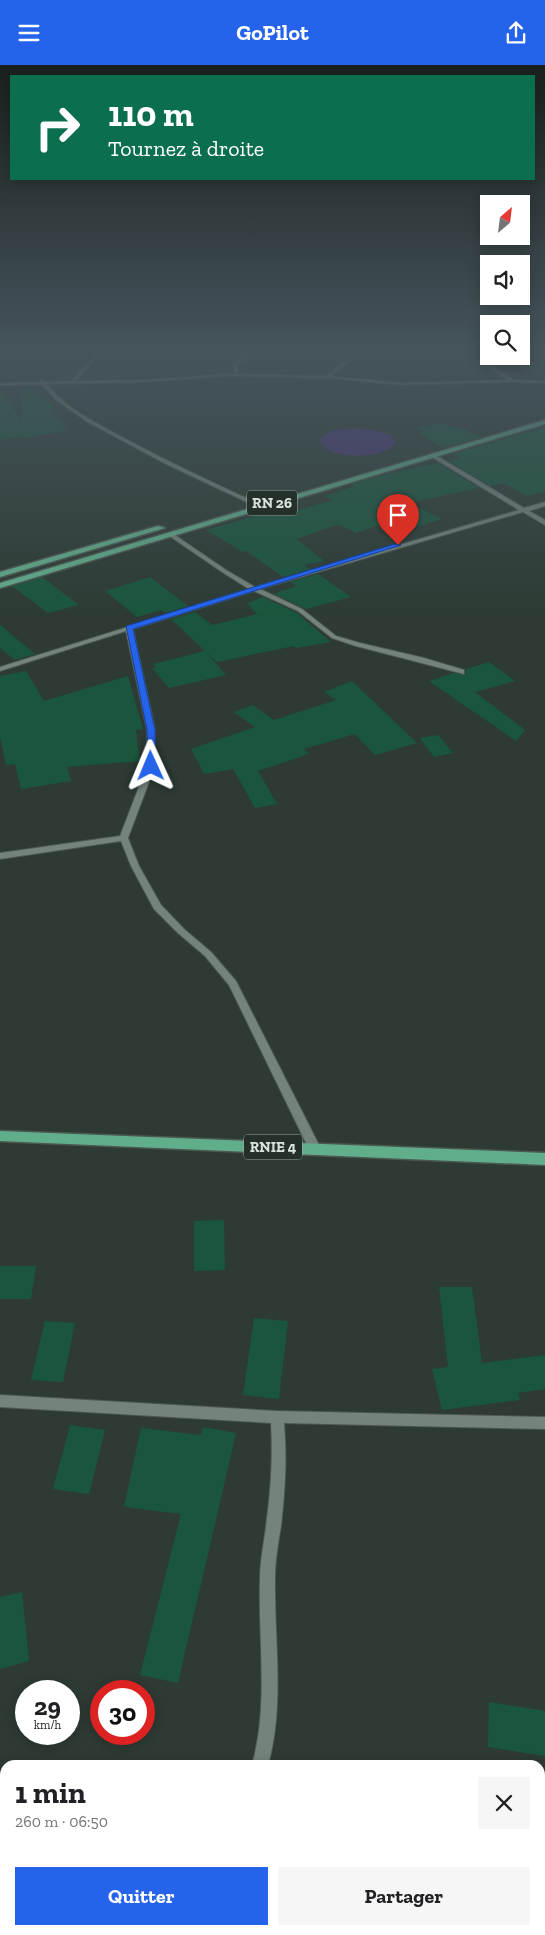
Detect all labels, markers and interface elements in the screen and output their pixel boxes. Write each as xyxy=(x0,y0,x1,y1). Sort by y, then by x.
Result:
icon: menu xyxy=(15,19,43,47)
text: GoPilot xyxy=(236,19,309,46)
icon: share xyxy=(502,19,530,47)
text: 110 m xyxy=(108,93,194,135)
icon: right xyxy=(25,95,90,160)
text: Tournez à droite xyxy=(108,135,264,162)
north arrow xyxy=(480,195,530,245)
map controls xyxy=(480,195,530,365)
button: sound xyxy=(480,255,530,305)
button: search xyxy=(480,315,530,365)
road number: RN 26 xyxy=(247,491,297,515)
pin xyxy=(377,494,419,545)
icon: arrive xyxy=(384,501,412,529)
position arrow xyxy=(124,739,176,791)
road number: RNIE 4 xyxy=(244,1135,302,1159)
speed limit sign: 30 xyxy=(90,1680,155,1745)
text: 29 xyxy=(34,1691,61,1721)
text: km/h xyxy=(34,1718,61,1732)
text: 1 min xyxy=(15,1775,86,1811)
button: close xyxy=(478,1777,530,1829)
text: 260 m · 06:50 xyxy=(15,1812,108,1831)
button: Quitter xyxy=(15,1867,268,1925)
button: Partager xyxy=(278,1867,530,1925)

